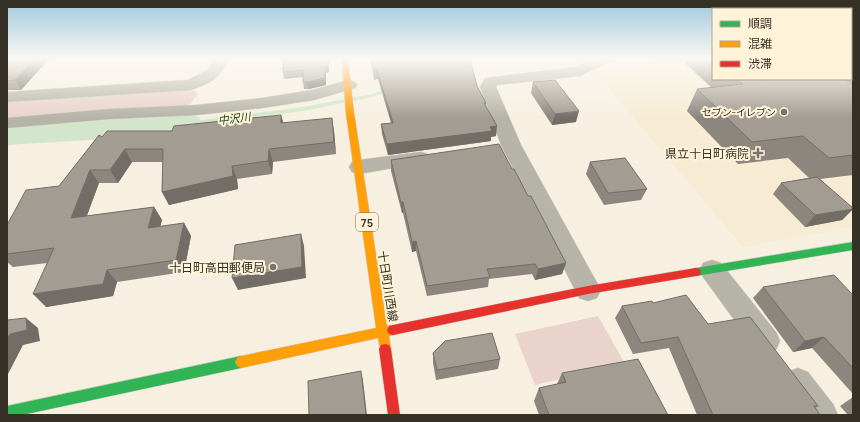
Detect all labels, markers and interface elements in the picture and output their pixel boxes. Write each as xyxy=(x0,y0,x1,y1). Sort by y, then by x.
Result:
legend xyxy=(712,8,852,80)
text: 順調 xyxy=(748,15,772,32)
text: 混雑 xyxy=(748,35,772,52)
text: 渋滞 xyxy=(748,55,772,72)
place label: セブン-イレブン xyxy=(702,105,776,119)
marker: セブン-イレブン xyxy=(779,107,789,117)
water label: 中沢川 xyxy=(217,108,252,127)
place label: 県立十日町病院 xyxy=(665,145,749,162)
marker: 県立十日町病院 xyxy=(752,147,764,159)
road number: 75 xyxy=(356,213,378,231)
street label: 十日町川西線 xyxy=(374,249,402,323)
place label: 十日町高田郵便局 xyxy=(169,259,265,276)
marker: 十日町高田郵便局 xyxy=(268,262,278,272)

